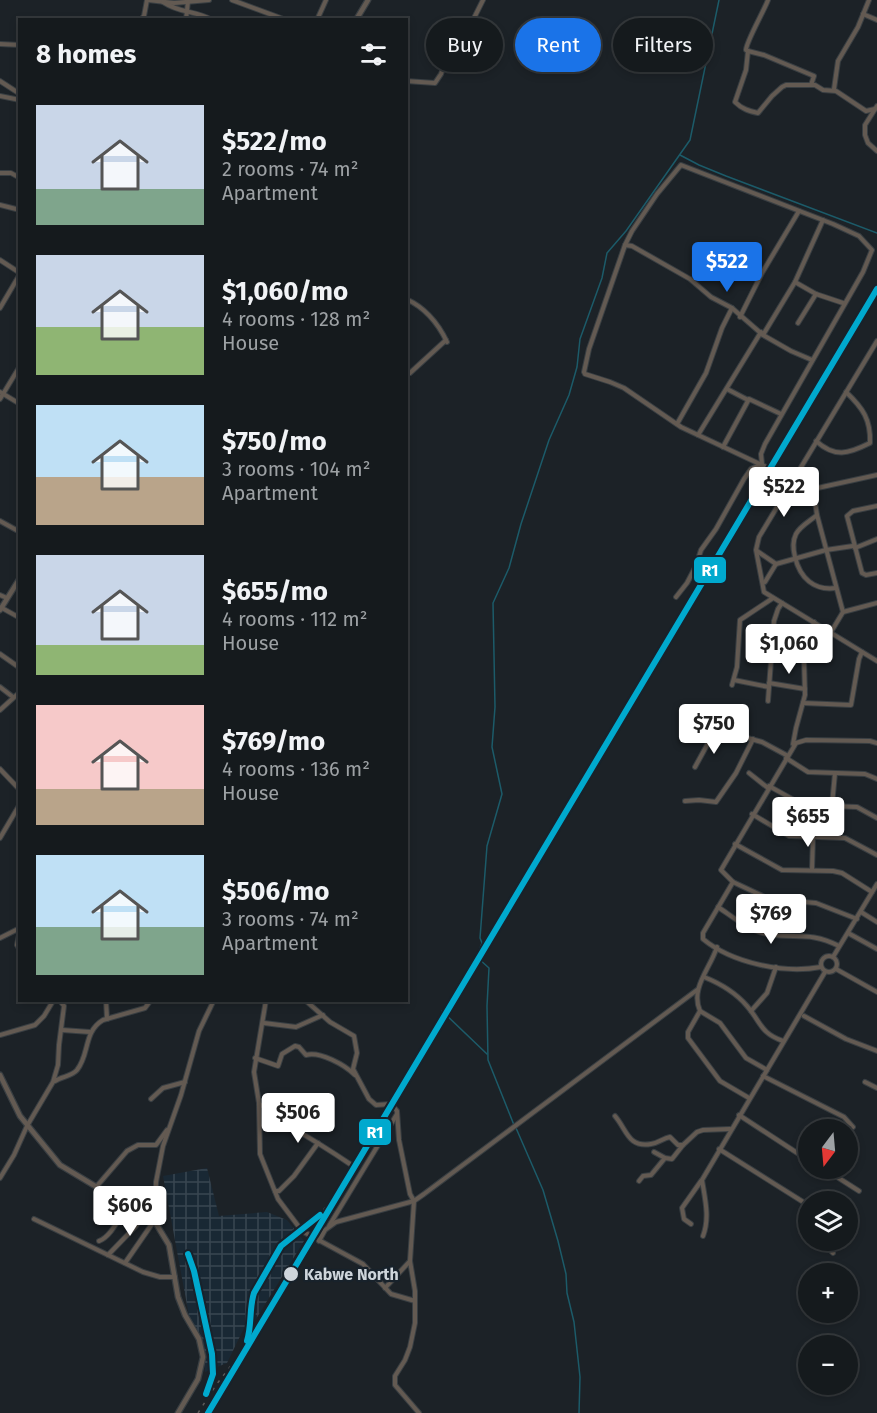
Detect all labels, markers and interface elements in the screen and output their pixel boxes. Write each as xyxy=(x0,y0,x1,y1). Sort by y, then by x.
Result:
chip: Buy xyxy=(426,18,503,72)
chip: Rent xyxy=(515,18,601,72)
chip: Filters xyxy=(613,18,713,72)
icon: filters xyxy=(357,38,390,71)
text: 8 homes xyxy=(36,39,136,70)
text: $522/mo xyxy=(222,126,327,157)
icon: home xyxy=(84,129,156,201)
text: 2 rooms · 74 m² xyxy=(222,157,359,181)
text: Apartment xyxy=(222,181,318,205)
pin: $522 xyxy=(691,242,763,293)
text: $522 xyxy=(706,249,748,273)
text: $1,060/mo xyxy=(222,276,348,307)
icon: home xyxy=(84,279,156,351)
text: 4 rooms · 128 m² xyxy=(222,307,370,331)
text: House xyxy=(222,331,279,355)
text: $750/mo xyxy=(222,426,327,457)
icon: home xyxy=(84,429,156,501)
text: 3 rooms · 104 m² xyxy=(222,457,370,481)
pin: $522 xyxy=(748,467,820,518)
text: $522 xyxy=(763,474,805,498)
text: Apartment xyxy=(222,481,318,505)
line badge: R1 xyxy=(693,556,727,584)
text: R1 xyxy=(701,561,719,580)
text: $655/mo xyxy=(222,576,328,607)
icon: home xyxy=(84,579,156,651)
text: 4 rooms · 112 m² xyxy=(222,607,368,631)
pin: $1,060 xyxy=(740,624,838,675)
text: House xyxy=(222,631,279,655)
text: $1,060 xyxy=(760,631,818,655)
pin: $750 xyxy=(678,704,750,755)
text: $750 xyxy=(693,711,735,735)
text: $769/mo xyxy=(222,726,325,757)
icon: home xyxy=(84,729,156,801)
text: 4 rooms · 136 m² xyxy=(222,757,370,781)
text: House xyxy=(222,781,279,805)
pin: $655 xyxy=(772,797,844,848)
text: $655 xyxy=(786,804,830,828)
text: $506/mo xyxy=(222,876,329,907)
icon: home xyxy=(84,879,156,951)
pin: $769 xyxy=(735,894,807,945)
text: $769 xyxy=(750,901,792,925)
text: 3 rooms · 74 m² xyxy=(222,907,359,931)
text: Apartment xyxy=(222,931,318,955)
pin: $506 xyxy=(262,1093,334,1144)
text: $506 xyxy=(276,1100,320,1124)
line badge: R1 xyxy=(358,1118,392,1146)
north arrow xyxy=(798,1119,858,1179)
map controls xyxy=(798,1119,858,1395)
text: R1 xyxy=(366,1123,384,1142)
pin: $606 xyxy=(94,1186,166,1237)
button: layers xyxy=(798,1191,858,1251)
text: $606 xyxy=(107,1193,153,1217)
button: + xyxy=(798,1263,858,1323)
marker: Kabwe North xyxy=(282,1265,300,1283)
place label: Kabwe North xyxy=(304,1265,399,1284)
button: − xyxy=(798,1335,858,1395)

